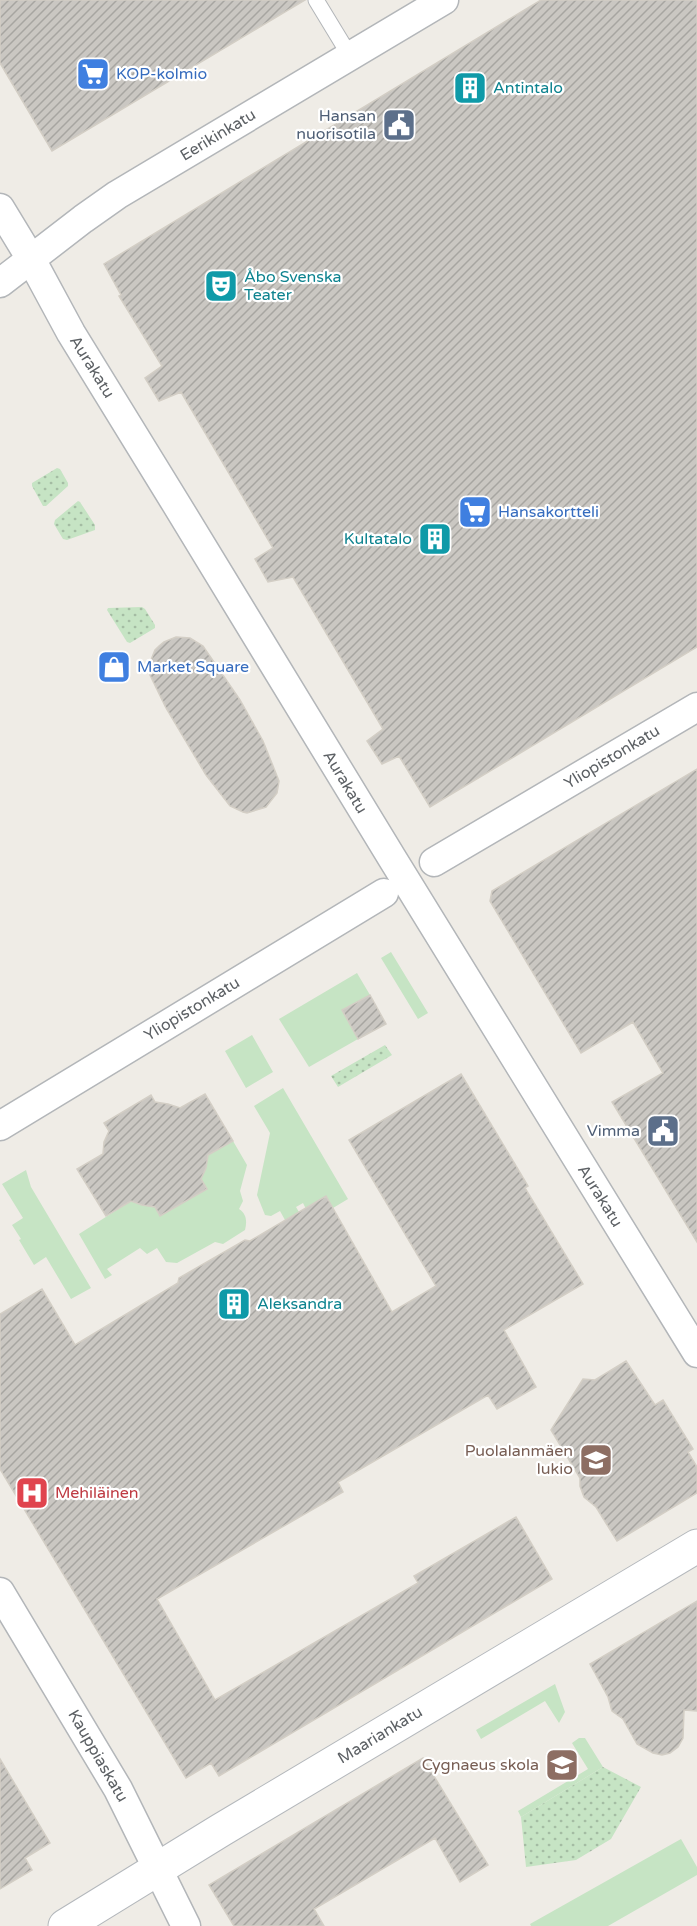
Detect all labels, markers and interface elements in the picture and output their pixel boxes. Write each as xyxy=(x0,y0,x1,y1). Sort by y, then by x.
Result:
supermarket icon: KOP-kolmio xyxy=(75,56,111,92)
place label: KOP-kolmio xyxy=(116,64,207,84)
building icon: Antintalo xyxy=(452,70,488,106)
place label: Antintalo xyxy=(493,78,563,98)
street label: Eerikinkatu xyxy=(176,105,260,165)
place label: Hansan nuorisotila xyxy=(296,106,376,144)
public building icon: Hansan nuorisotila xyxy=(381,107,417,143)
place label: Åbo Svenska Teater xyxy=(244,267,342,305)
theatre icon: Åbo Svenska Teater xyxy=(203,268,239,304)
street label: Aurakatu xyxy=(65,332,119,402)
supermarket icon: Hansakortteli xyxy=(457,494,493,530)
place label: Hansakortteli xyxy=(498,502,599,522)
building icon: Kultatalo xyxy=(417,521,453,557)
place label: Kultatalo xyxy=(344,529,412,549)
shop icon: Market Square xyxy=(96,649,132,685)
place label: Market Square xyxy=(137,657,249,677)
street label: Yliopistonkatu xyxy=(560,721,664,793)
street label: Aurakatu xyxy=(318,747,372,817)
street label: Yliopistonkatu xyxy=(140,973,244,1045)
public building icon: Vimma xyxy=(645,1113,681,1149)
place label: Vimma xyxy=(587,1121,640,1141)
street label: Aurakatu xyxy=(573,1161,627,1231)
building icon: Aleksandra xyxy=(216,1286,252,1322)
place label: Aleksandra xyxy=(257,1294,342,1314)
place label: Puolalanmäen lukio xyxy=(465,1441,573,1479)
school or university icon: Puolalanmäen lukio xyxy=(578,1442,614,1478)
hospital icon: Mehiläinen xyxy=(14,1475,50,1511)
place label: Mehiläinen xyxy=(55,1483,139,1503)
street label: Maariankatu xyxy=(334,1702,426,1768)
street label: Kauppiaskatu xyxy=(63,1706,133,1806)
school or university icon: Cygnaeus skola xyxy=(544,1747,580,1783)
place label: Cygnaeus skola xyxy=(422,1755,539,1775)

